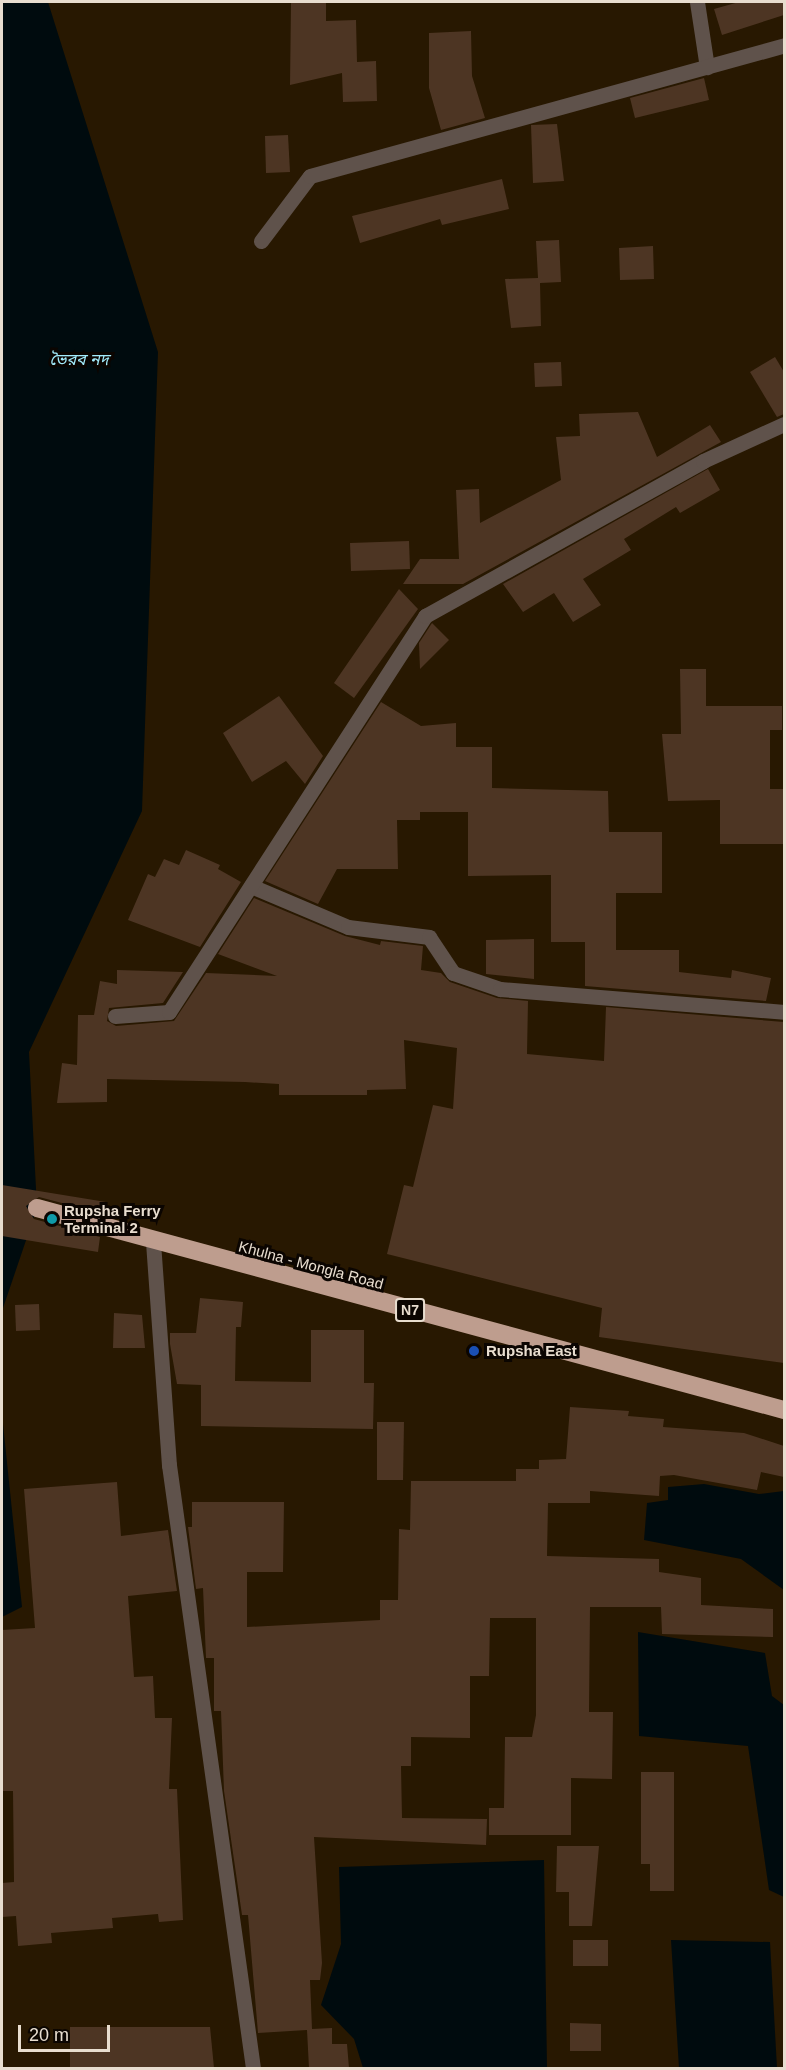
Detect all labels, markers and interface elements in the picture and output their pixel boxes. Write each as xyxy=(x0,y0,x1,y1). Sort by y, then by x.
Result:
water label: ভৈরব নদ xyxy=(50,350,108,370)
place label: Rupsha Ferry Terminal 2 xyxy=(64,1201,161,1236)
marker: Rupsha Ferry Terminal 2 xyxy=(45,1212,59,1226)
street label: Khulna - Mongla Road xyxy=(237,1237,385,1293)
road number: N7 xyxy=(395,1299,425,1321)
place label: Rupsha East xyxy=(486,1342,577,1360)
marker: Rupsha East xyxy=(467,1344,481,1358)
scale bar xyxy=(21,2013,112,2051)
text: 20 m xyxy=(29,2025,69,2045)

